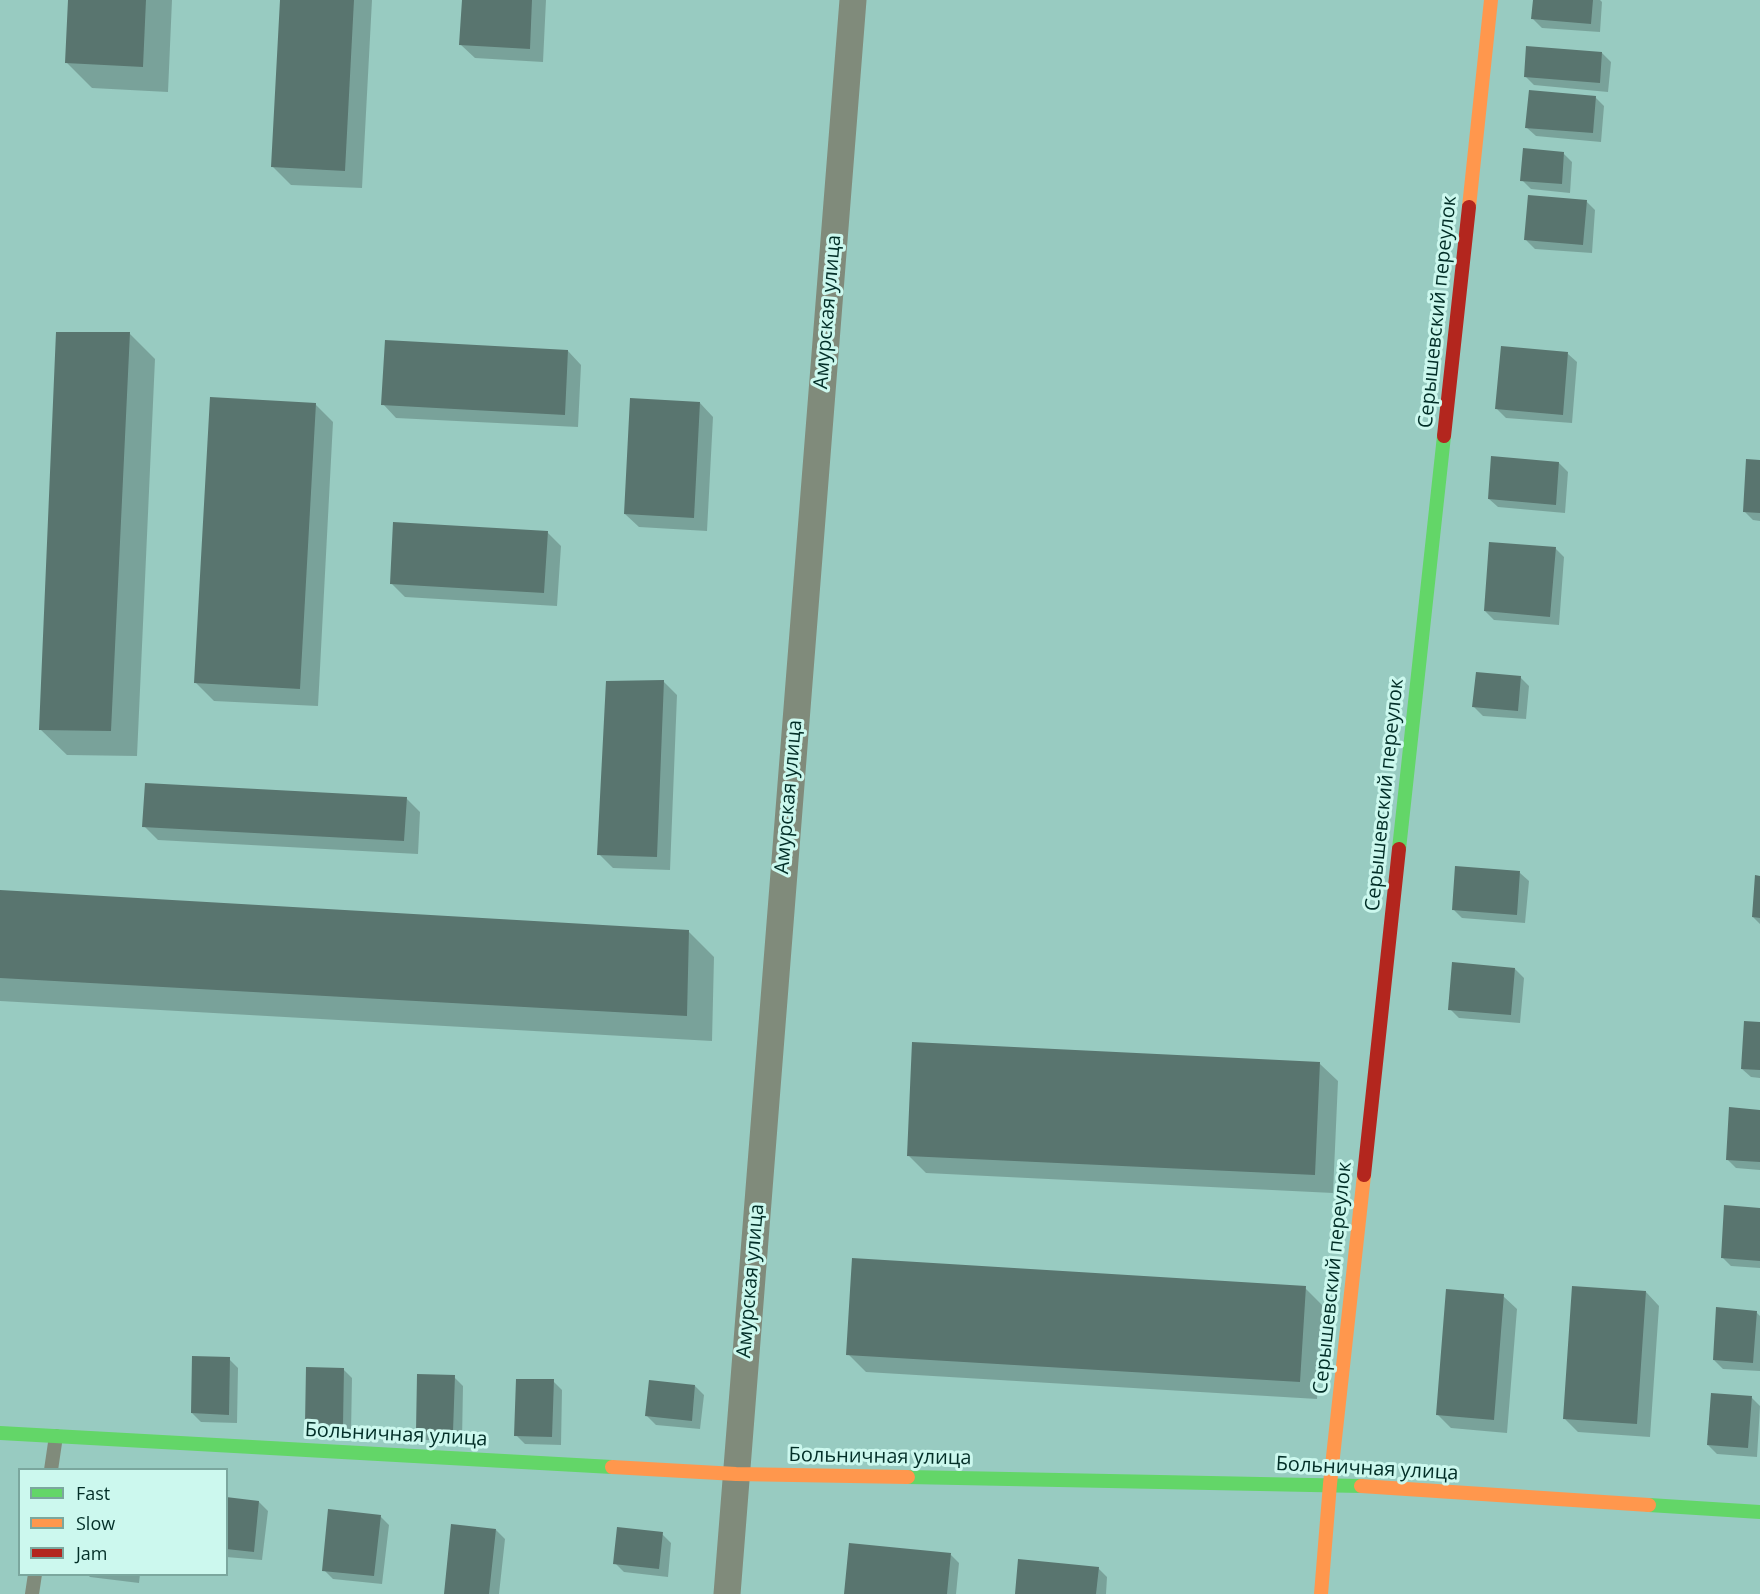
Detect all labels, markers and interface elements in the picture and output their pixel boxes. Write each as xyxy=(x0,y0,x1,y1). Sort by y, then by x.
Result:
street label: Серышевский переулок xyxy=(1414,195,1462,429)
street label: Амурская улица xyxy=(809,234,847,390)
street label: Серышевский переулок xyxy=(1361,678,1409,912)
street label: Амурская улица xyxy=(770,719,808,875)
street label: Серышевский переулок xyxy=(1309,1161,1357,1395)
street label: Амурская улица xyxy=(732,1203,770,1359)
street label: Больничная улица xyxy=(304,1418,488,1452)
street label: Больничная улица xyxy=(788,1443,972,1471)
street label: Больничная улица xyxy=(1275,1452,1459,1486)
legend xyxy=(18,1468,228,1576)
text: Fast xyxy=(76,1481,110,1505)
text: Slow xyxy=(76,1511,115,1535)
text: Jam xyxy=(76,1541,108,1565)

